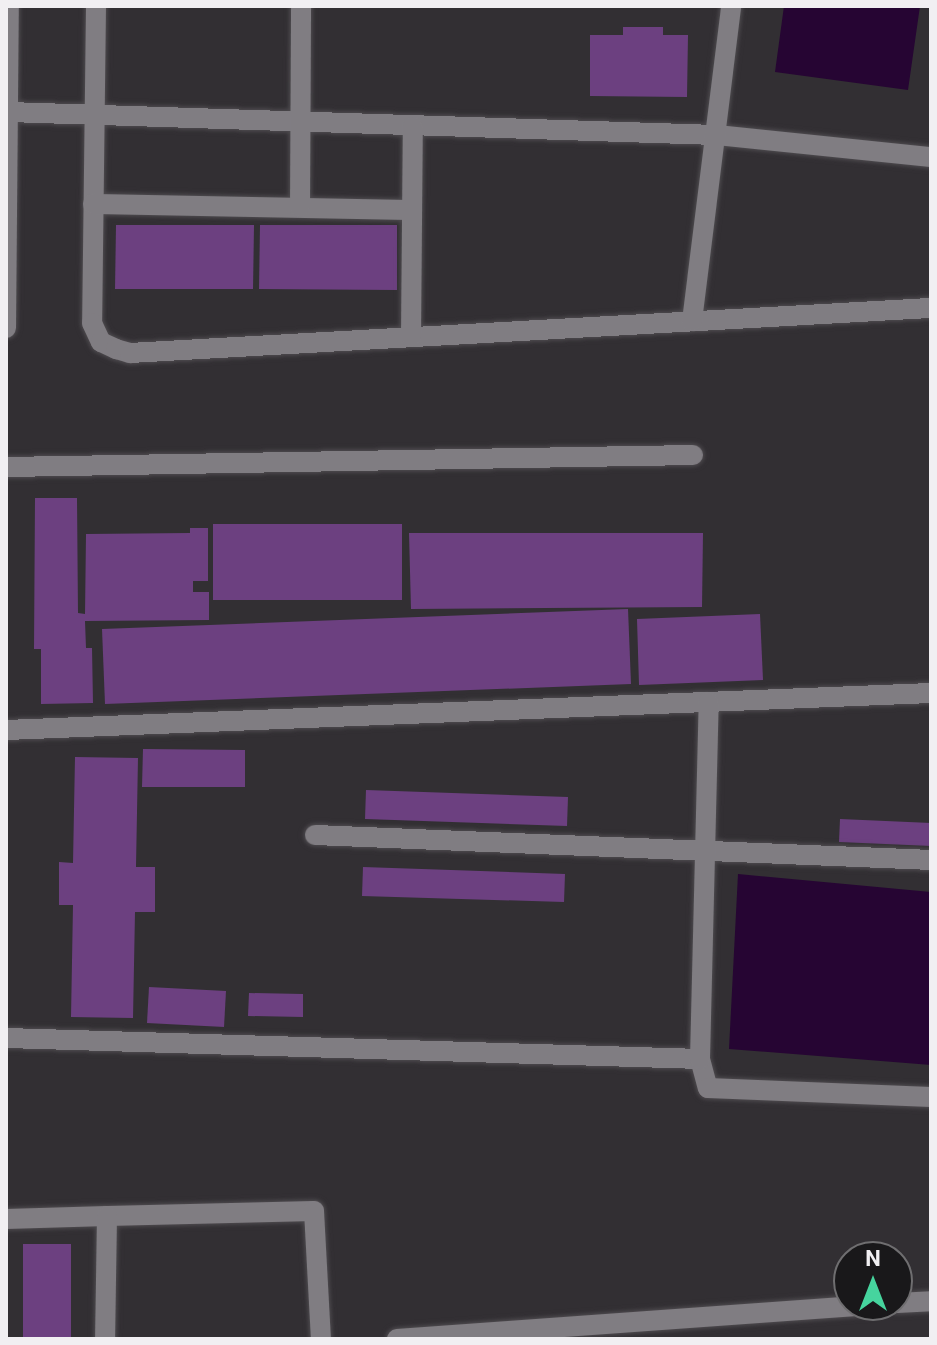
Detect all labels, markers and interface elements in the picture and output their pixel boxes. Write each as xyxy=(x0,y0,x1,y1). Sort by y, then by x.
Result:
north arrow xyxy=(833,1241,913,1321)
text: N xyxy=(865,1246,881,1271)

